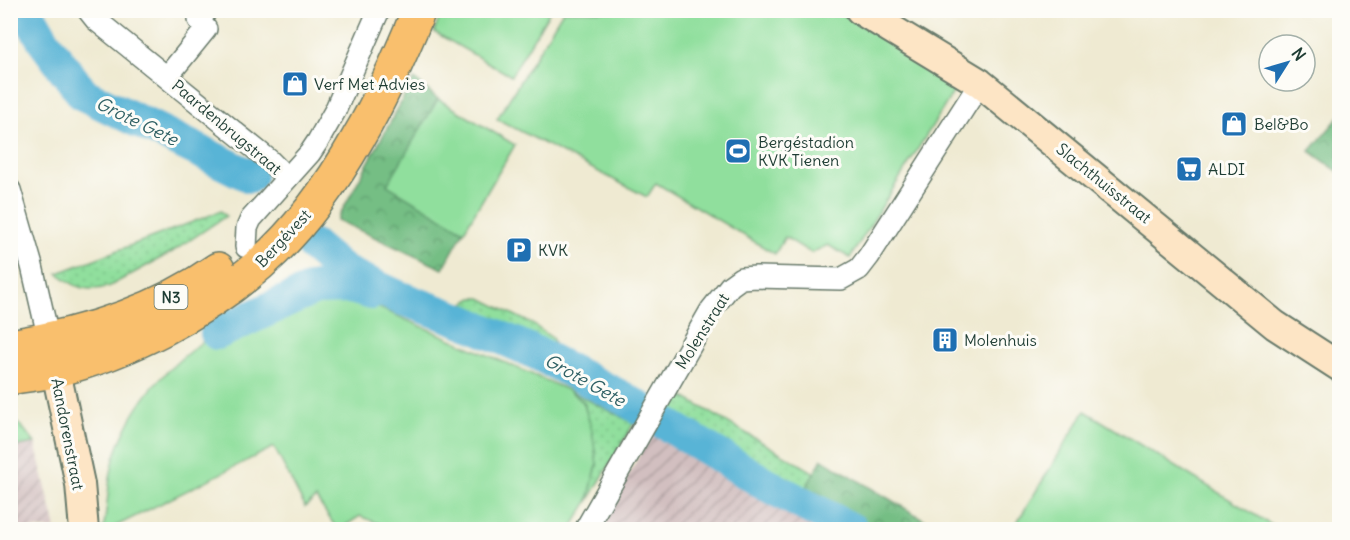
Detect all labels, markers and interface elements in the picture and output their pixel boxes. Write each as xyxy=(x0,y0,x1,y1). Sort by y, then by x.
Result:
north arrow xyxy=(1257,33,1317,93)
text: N xyxy=(1288,44,1310,64)
shop icon: Verf Met Advies xyxy=(280,69,310,99)
place label: Verf Met Advies xyxy=(314,74,425,94)
street label: Paardenbrugstraat xyxy=(168,75,286,179)
water label: Grote Gete xyxy=(92,91,183,151)
shop icon: Bel&Bo xyxy=(1219,109,1249,139)
place label: Bel&Bo xyxy=(1254,114,1308,134)
place label: Bergéstadion KVK Tienen xyxy=(758,132,854,170)
sports icon: Bergéstadion KVK Tienen xyxy=(723,136,753,166)
street label: Slachthuisstraat xyxy=(1053,139,1156,228)
supermarket icon: ALDI xyxy=(1174,154,1204,184)
place label: ALDI xyxy=(1208,159,1245,179)
street label: Bergévest xyxy=(251,204,315,271)
parking icon: KVK xyxy=(504,235,534,265)
place label: KVK xyxy=(538,240,568,260)
road number: N3 xyxy=(154,285,188,309)
street label: Molenstraat xyxy=(671,289,734,373)
building icon: Molenhuis xyxy=(930,325,960,355)
place label: Molenhuis xyxy=(964,330,1037,350)
water label: Grote Gete xyxy=(541,349,630,412)
street label: Aandorenstraat xyxy=(47,376,89,492)

